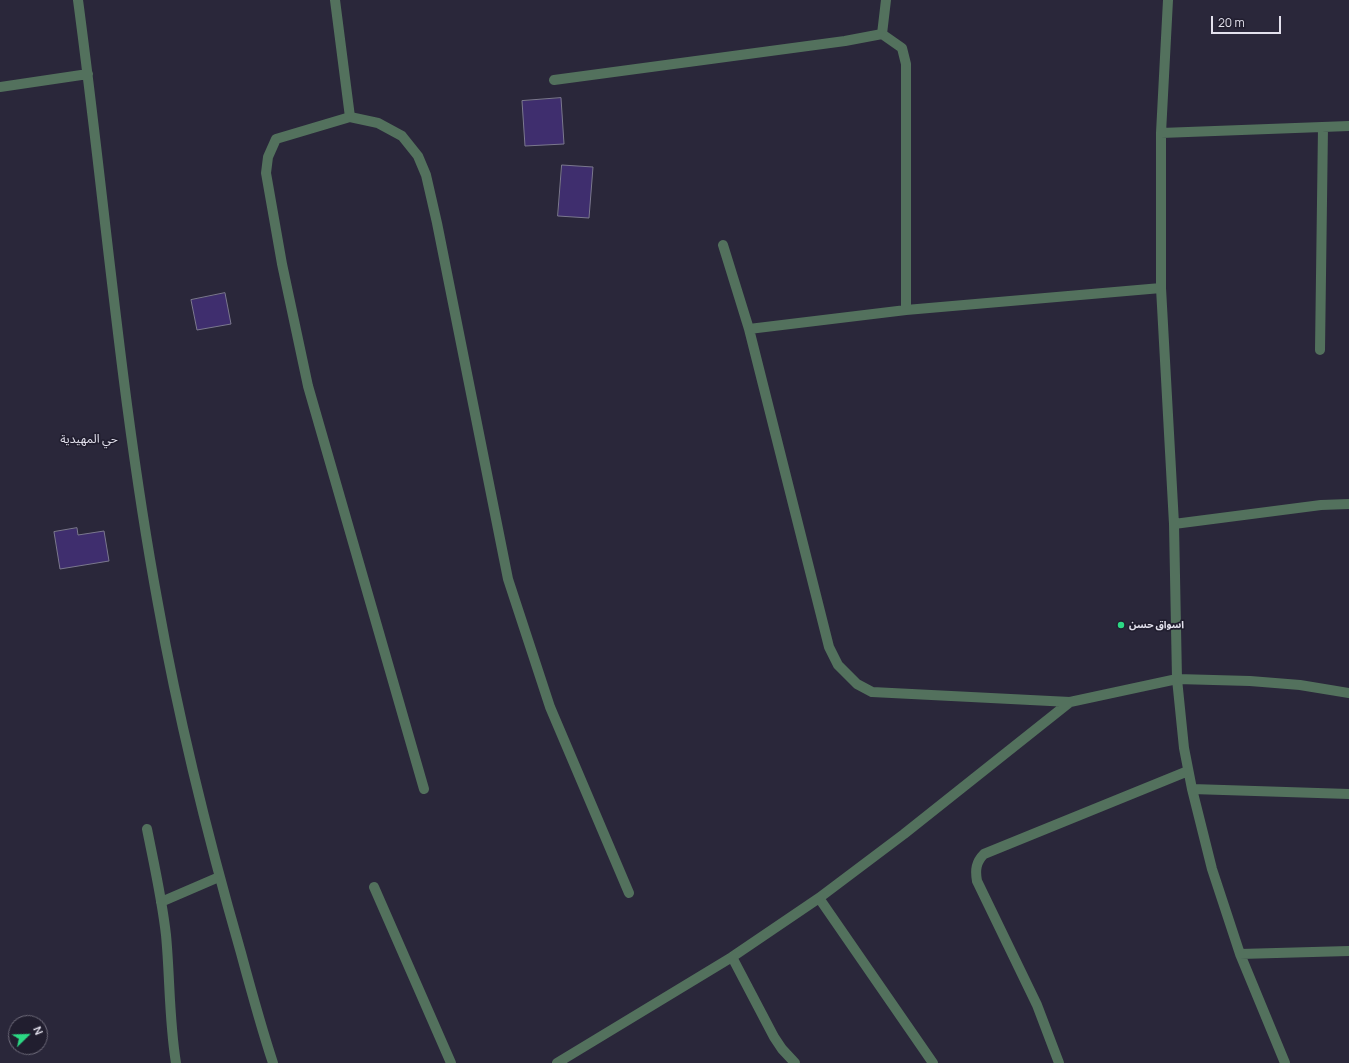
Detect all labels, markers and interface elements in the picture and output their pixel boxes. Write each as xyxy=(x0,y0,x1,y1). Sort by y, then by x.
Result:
scale bar xyxy=(1213,8,1283,34)
text: 20 m xyxy=(1218,14,1245,31)
district label: حي المهيدية xyxy=(60,433,118,447)
place label: اسواق حسن xyxy=(1129,619,1184,631)
marker: اسواق حسن xyxy=(1116,620,1126,630)
north arrow xyxy=(8,1015,48,1055)
text: N xyxy=(30,1024,47,1037)

